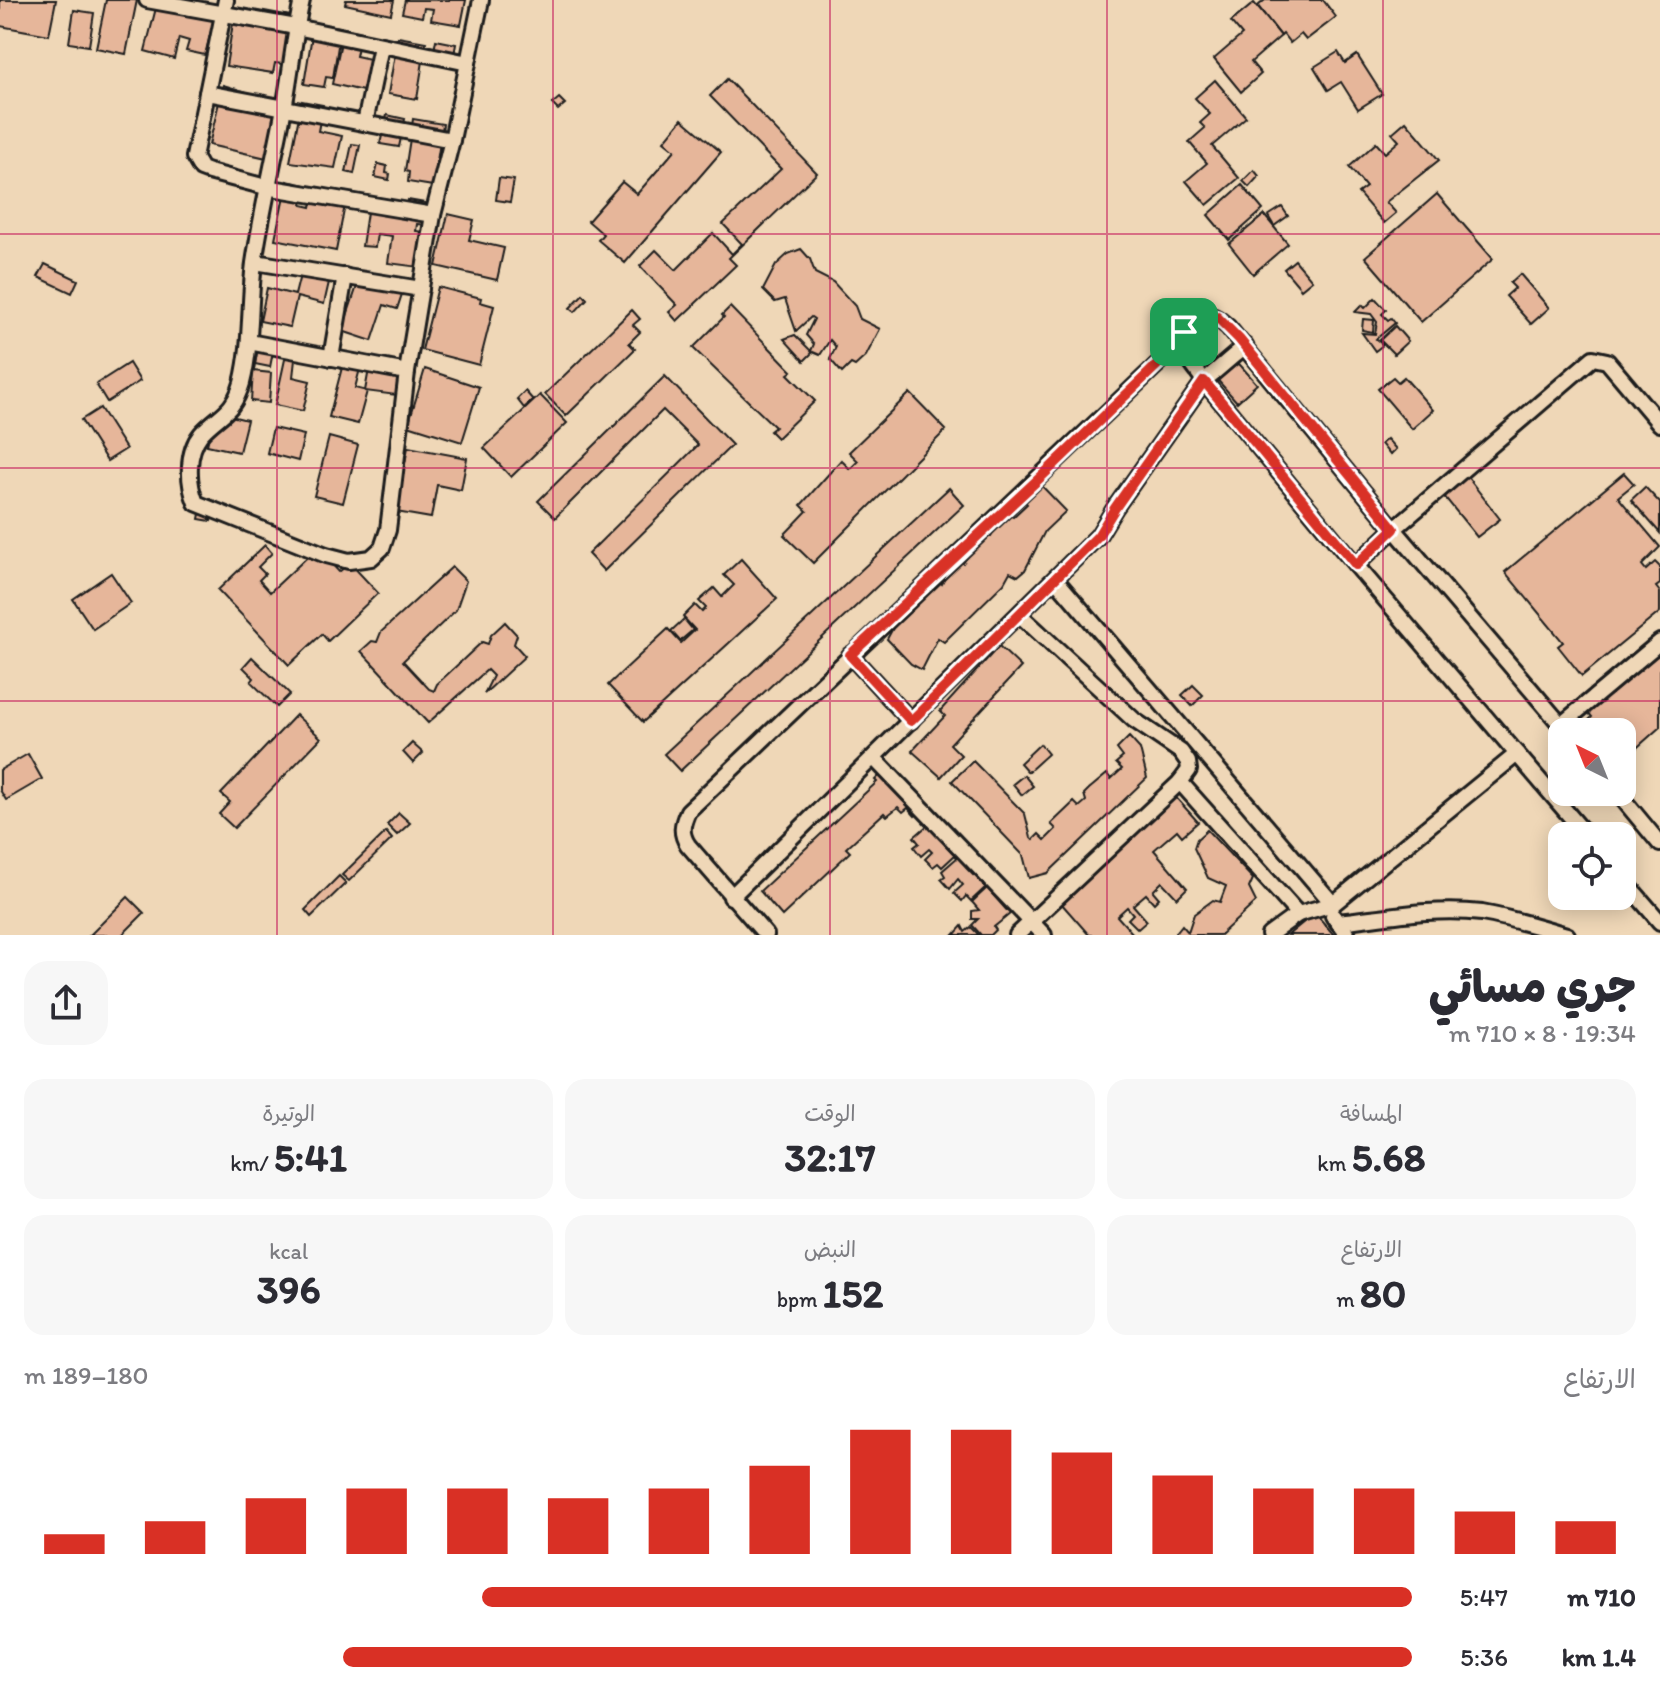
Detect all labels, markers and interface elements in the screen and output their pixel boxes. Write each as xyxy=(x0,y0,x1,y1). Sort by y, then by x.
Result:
pin xyxy=(1150,298,1218,366)
icon: arrive xyxy=(1162,310,1206,354)
north arrow xyxy=(1548,718,1636,806)
map controls xyxy=(1548,718,1636,910)
button: locate xyxy=(1548,822,1636,910)
text: جري مسائي xyxy=(1429,960,1636,1013)
button: share xyxy=(24,961,108,1045)
text: 19:34 · 8 × 710 m xyxy=(1449,1017,1636,1049)
text: الوتيرة xyxy=(262,1100,315,1127)
text: الوقت xyxy=(804,1100,856,1127)
text: المسافة xyxy=(1340,1100,1403,1127)
text: 5:41 xyxy=(274,1133,347,1181)
text: 32:17 xyxy=(784,1133,876,1181)
text: 5.68 xyxy=(1351,1133,1425,1181)
text: /km xyxy=(230,1150,274,1177)
text: km xyxy=(1317,1150,1351,1177)
text: النبض xyxy=(804,1236,856,1263)
text: الارتفاع xyxy=(1340,1236,1402,1263)
text: kcal xyxy=(269,1238,308,1265)
text: 396 xyxy=(257,1265,321,1313)
text: 152 xyxy=(823,1269,883,1317)
text: 80 xyxy=(1360,1269,1406,1317)
text: bpm xyxy=(777,1286,823,1313)
text: m xyxy=(1336,1286,1360,1313)
text: 180–189 m xyxy=(24,1359,149,1391)
text: الارتفاع xyxy=(1563,1363,1636,1395)
text: 5:47 xyxy=(1459,1581,1508,1613)
text: 710 m xyxy=(1567,1581,1636,1613)
text: 5:36 xyxy=(1460,1641,1508,1673)
text: 1.4 km xyxy=(1562,1641,1636,1673)

